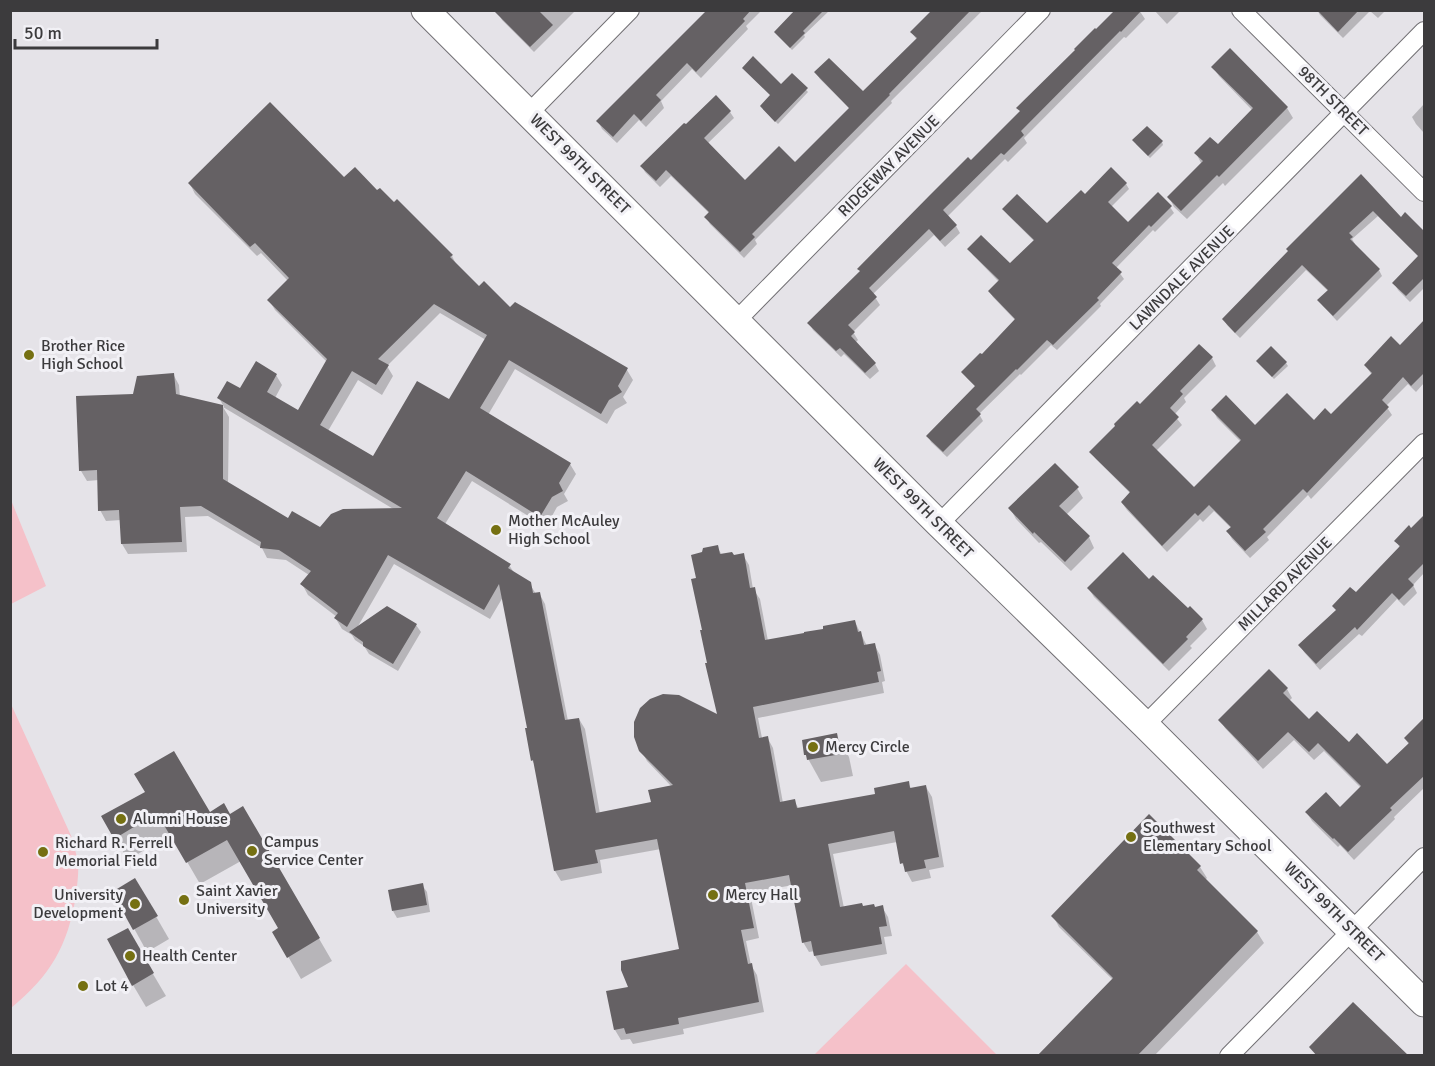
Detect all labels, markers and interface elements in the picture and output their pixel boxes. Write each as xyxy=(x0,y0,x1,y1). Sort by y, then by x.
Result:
scale bar xyxy=(15,12,158,50)
text: 50 m xyxy=(24,22,62,44)
street label: 98TH STREET xyxy=(1294,62,1372,140)
street label: WEST 99TH STREET xyxy=(526,110,635,219)
street label: RIDGEWAY AVENUE xyxy=(834,111,944,221)
street label: LAWNDALE AVENUE xyxy=(1125,221,1239,335)
place label: Brother Rice High School xyxy=(41,336,125,374)
marker: Brother Rice High School xyxy=(22,348,36,362)
street label: WEST 99TH STREET xyxy=(869,454,978,563)
place label: Mother McAuley High School xyxy=(508,511,620,549)
marker: Mother McAuley High School xyxy=(489,523,503,537)
street label: MILLARD AVENUE xyxy=(1234,533,1336,635)
place label: Mercy Circle xyxy=(825,737,910,757)
marker: Mercy Circle xyxy=(806,740,820,754)
place label: Alumni House xyxy=(133,809,228,829)
marker: Alumni House xyxy=(114,812,128,826)
place label: Southwest Elementary School xyxy=(1143,818,1272,856)
marker: Southwest Elementary School xyxy=(1124,830,1138,844)
place label: Campus Service Center xyxy=(264,832,363,870)
place label: Richard R. Ferrell Memorial Field xyxy=(55,833,173,871)
marker: Campus Service Center xyxy=(245,844,259,858)
marker: Richard R. Ferrell Memorial Field xyxy=(36,845,50,859)
street label: WEST 99TH STREET xyxy=(1280,858,1389,967)
place label: Saint Xavier University xyxy=(196,881,278,919)
place label: University Development xyxy=(33,885,124,923)
place label: Mercy Hall xyxy=(725,885,798,905)
marker: Mercy Hall xyxy=(706,888,720,902)
marker: Saint Xavier University xyxy=(177,893,191,907)
marker: University Development xyxy=(128,897,142,911)
place label: Health Center xyxy=(142,946,237,966)
marker: Health Center xyxy=(123,949,137,963)
place label: Lot 4 xyxy=(95,976,129,996)
marker: Lot 4 xyxy=(76,979,90,993)

